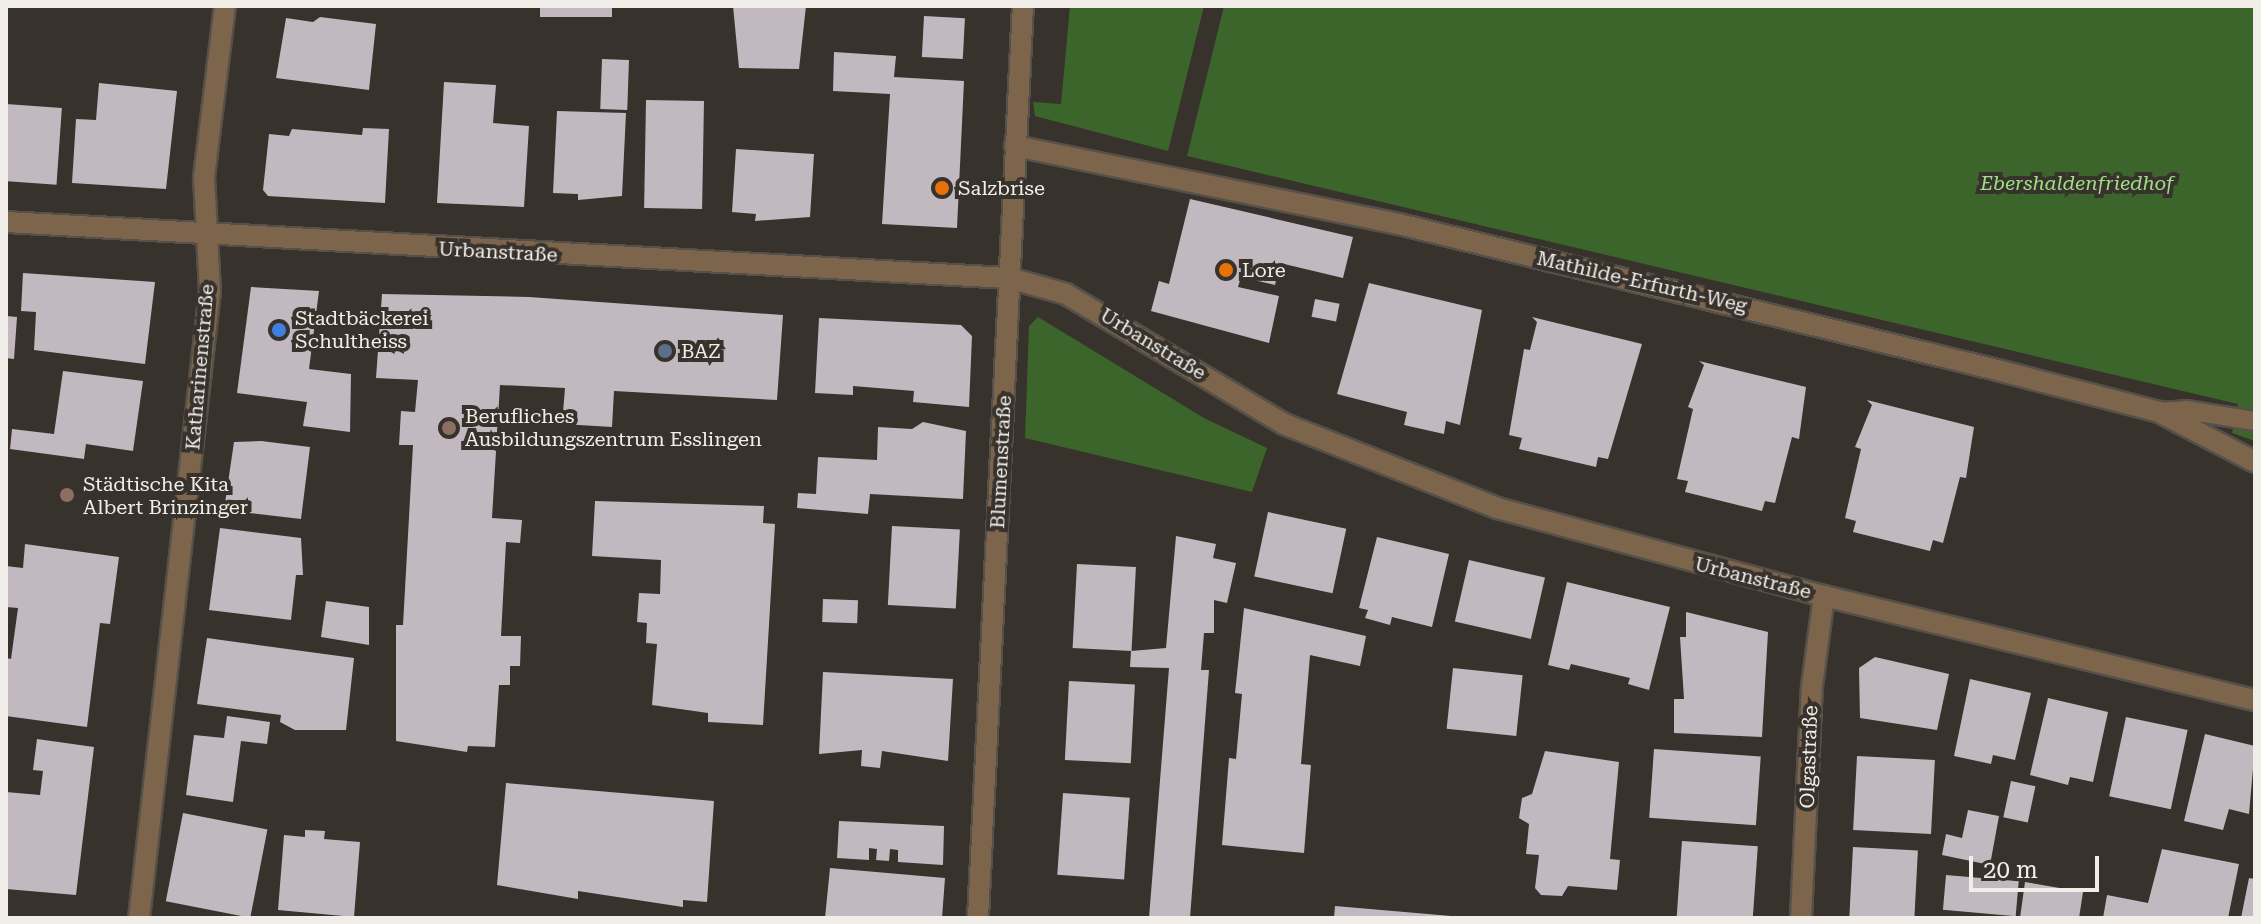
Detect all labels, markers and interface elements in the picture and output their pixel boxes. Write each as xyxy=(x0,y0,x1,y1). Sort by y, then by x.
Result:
park label: Ebershaldenfriedhof xyxy=(1980,171,2174,195)
place label: Salzbrise xyxy=(958,176,1045,200)
marker: Salzbrise xyxy=(933,179,951,197)
street label: Urbanstraße xyxy=(438,237,558,267)
street label: Mathilde-Erfurth-Weg xyxy=(1534,246,1750,318)
place label: Lore xyxy=(1242,258,1286,282)
marker: Lore xyxy=(1217,261,1235,279)
street label: Katharinenstraße xyxy=(181,283,219,451)
street label: Urbanstraße xyxy=(1096,303,1210,385)
place label: Stadtbäckerei Schultheiss xyxy=(295,306,429,353)
marker: Stadtbäckerei Schultheiss xyxy=(270,321,288,339)
place label: BAZ xyxy=(681,339,721,363)
marker: BAZ xyxy=(656,342,674,360)
street label: Blumenstraße xyxy=(986,395,1016,529)
place label: Berufliches Ausbildungszentrum Esslingen xyxy=(465,404,762,451)
marker: Berufliches Ausbildungszentrum Esslingen xyxy=(440,419,458,437)
place label: Städtische Kita Albert Brinzinger xyxy=(83,472,248,519)
marker: Städtische Kita Albert Brinzinger xyxy=(58,486,76,504)
street label: Urbanstraße xyxy=(1692,552,1814,604)
street label: Olgastraße xyxy=(1795,705,1823,809)
scale bar xyxy=(1973,840,2103,890)
text: 20 m xyxy=(1983,856,2038,884)

